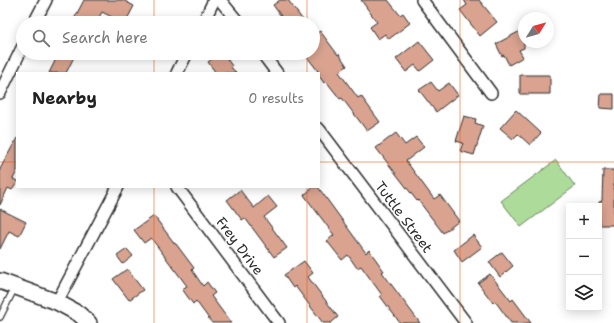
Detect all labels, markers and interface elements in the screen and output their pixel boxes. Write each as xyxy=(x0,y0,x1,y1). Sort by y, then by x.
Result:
north arrow xyxy=(518,12,554,48)
search box xyxy=(16,16,320,60)
icon: search xyxy=(30,27,52,49)
text: Search here xyxy=(62,28,148,48)
text: Nearby xyxy=(32,87,97,109)
text: 0 results xyxy=(248,90,304,107)
street label: Tuttle Street xyxy=(371,178,437,256)
map controls xyxy=(566,203,602,311)
button: + xyxy=(566,203,602,239)
street label: Frey Drive xyxy=(212,213,268,279)
button: − xyxy=(566,239,602,275)
button: layers xyxy=(566,275,602,311)

